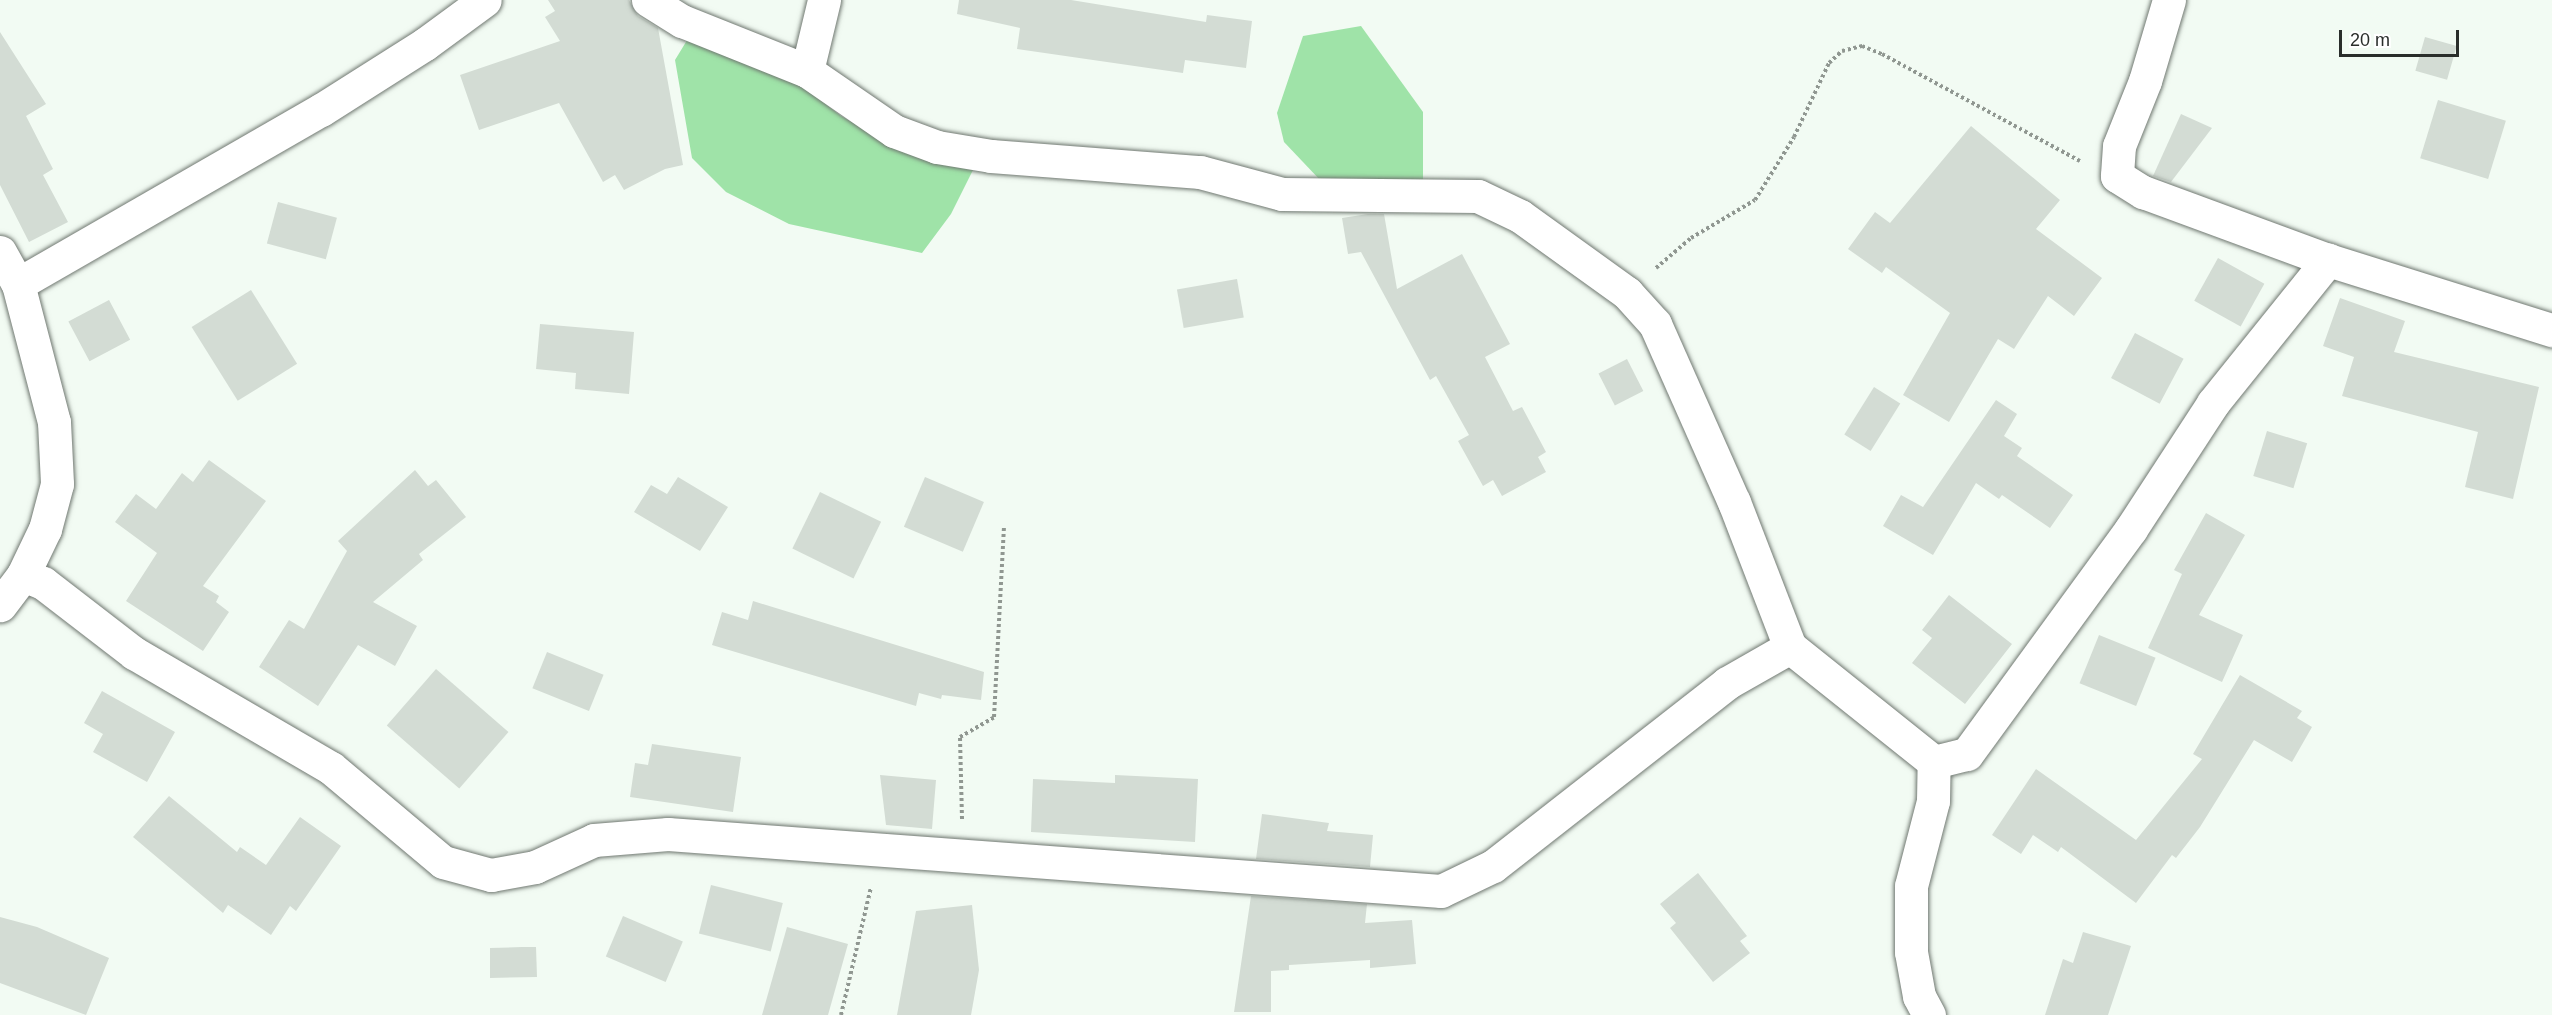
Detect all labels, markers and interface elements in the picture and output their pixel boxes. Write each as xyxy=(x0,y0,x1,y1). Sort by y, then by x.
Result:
scale bar xyxy=(2342,18,2462,56)
text: 20 m xyxy=(2350,30,2390,50)

